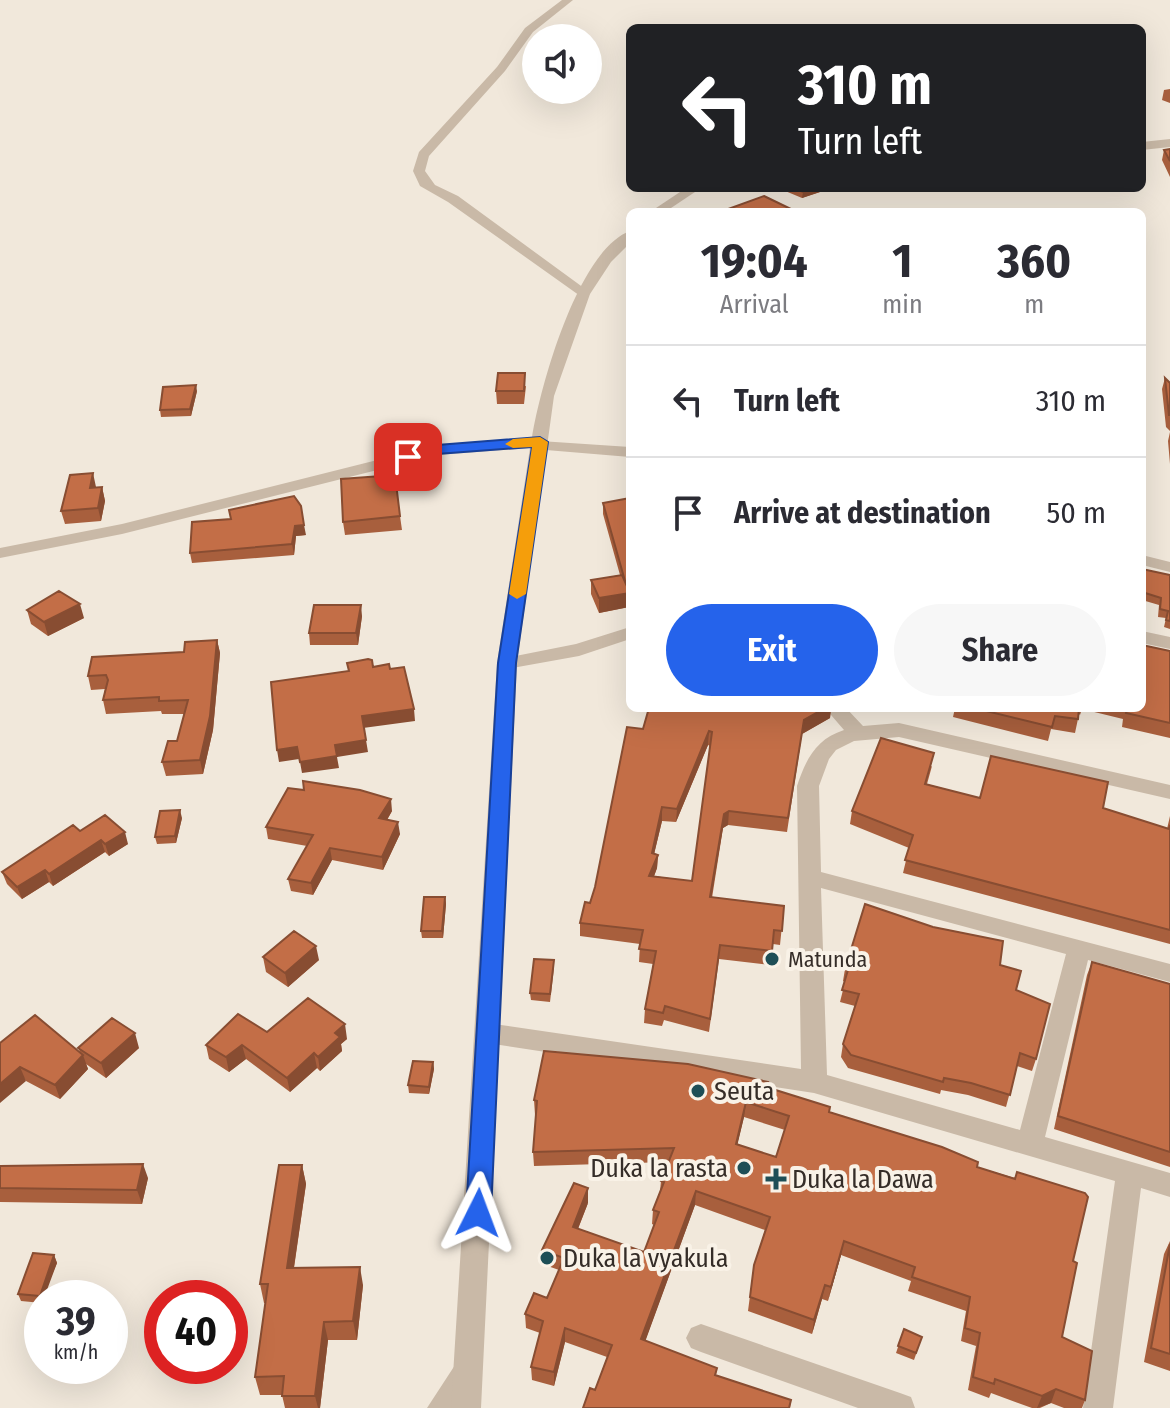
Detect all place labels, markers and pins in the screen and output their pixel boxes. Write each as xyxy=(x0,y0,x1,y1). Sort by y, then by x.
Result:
pin xyxy=(374,423,442,491)
place label: Matunda xyxy=(788,946,867,973)
marker: Matunda xyxy=(763,950,781,968)
place label: Seuta xyxy=(714,1076,774,1107)
marker: Seuta xyxy=(689,1082,707,1100)
place label: Duka la rasta xyxy=(590,1153,728,1184)
marker: Duka la rasta xyxy=(735,1159,753,1177)
place label: Duka la Dawa xyxy=(792,1164,934,1195)
marker: Duka la Dawa xyxy=(767,1170,785,1188)
place label: Duka la vyakula xyxy=(563,1243,728,1274)
marker: Duka la vyakula xyxy=(538,1249,556,1267)

